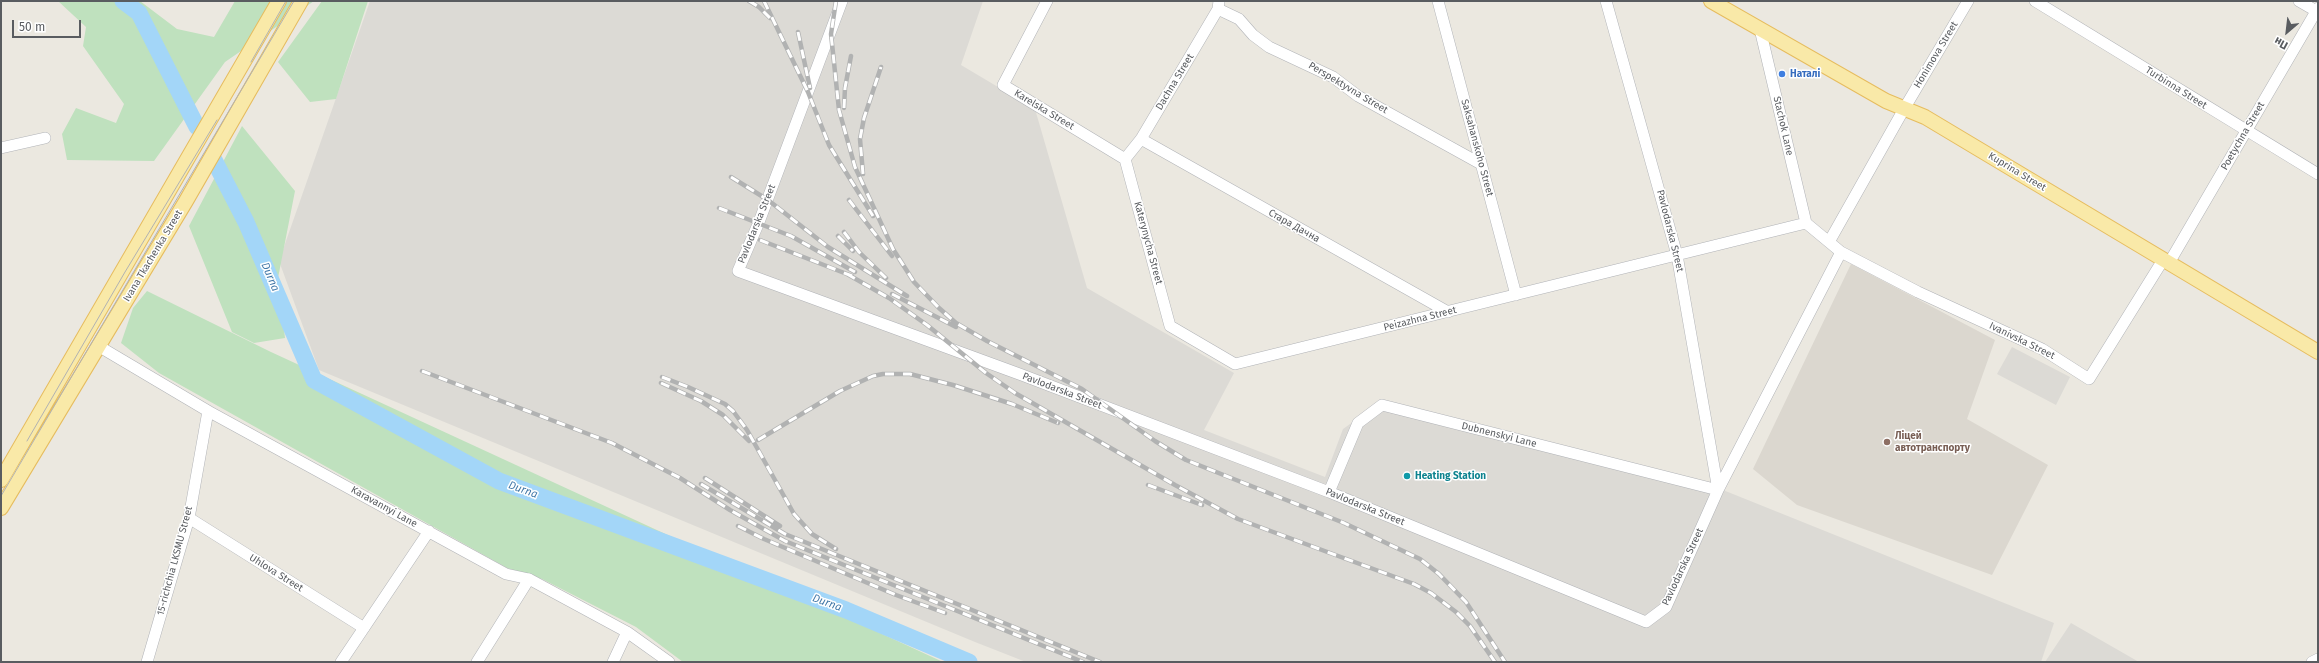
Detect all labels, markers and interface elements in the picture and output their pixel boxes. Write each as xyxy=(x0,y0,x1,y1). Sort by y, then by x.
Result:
scale bar xyxy=(14,12,83,38)
north arrow xyxy=(2267,12,2307,52)
street label: Honimova Street xyxy=(1911,19,1961,91)
text: 50 m xyxy=(19,20,45,34)
text: Пн xyxy=(2272,34,2290,52)
street label: Dachna Street xyxy=(1154,52,1196,112)
street label: Perspektyvna Street xyxy=(1306,60,1390,116)
street label: Turbinna Street xyxy=(2143,64,2209,112)
place label: Наталі xyxy=(1790,68,1820,80)
marker: Наталі xyxy=(1777,69,1787,79)
street label: Karelska Street xyxy=(1012,87,1076,133)
street label: Stachok Lane xyxy=(1770,95,1796,157)
street label: Saksahanskoho Street xyxy=(1458,98,1496,198)
street label: Poetychna Street xyxy=(2219,100,2267,172)
street label: Kuprina Street xyxy=(1986,150,2048,194)
street label: Pavlodarska Street xyxy=(736,183,778,265)
street label: Pavlodarska Street xyxy=(1654,189,1686,273)
street label: Katerynycha Street xyxy=(1131,200,1165,286)
street label: Стара Дачна xyxy=(1266,207,1322,245)
street label: Ivana Tkachenka Street xyxy=(121,208,185,304)
water label: Durna xyxy=(258,261,282,293)
street label: Peizazhna Street xyxy=(1382,304,1458,334)
street label: Ivanivska Street xyxy=(1987,320,2057,362)
street label: Pavlodarska Street xyxy=(1021,370,1103,412)
street label: Dubnenskyi Lane xyxy=(1460,420,1538,450)
place label: Ліцей автотранспорту xyxy=(1895,430,1970,454)
marker: Ліцей автотранспорту xyxy=(1882,437,1892,447)
place label: Heating Station xyxy=(1415,470,1486,482)
marker: Heating Station xyxy=(1402,471,1412,481)
water label: Durna xyxy=(507,479,539,501)
street label: Karavannyi Lane xyxy=(349,484,419,530)
street label: Pavlodarska Street xyxy=(1324,486,1406,528)
street label: 15-richchia LKSMU Street xyxy=(155,505,195,617)
street label: Pavlodarska Street xyxy=(1660,526,1706,608)
street label: Uhlova Street xyxy=(247,552,305,594)
water label: Durna xyxy=(811,592,843,614)

